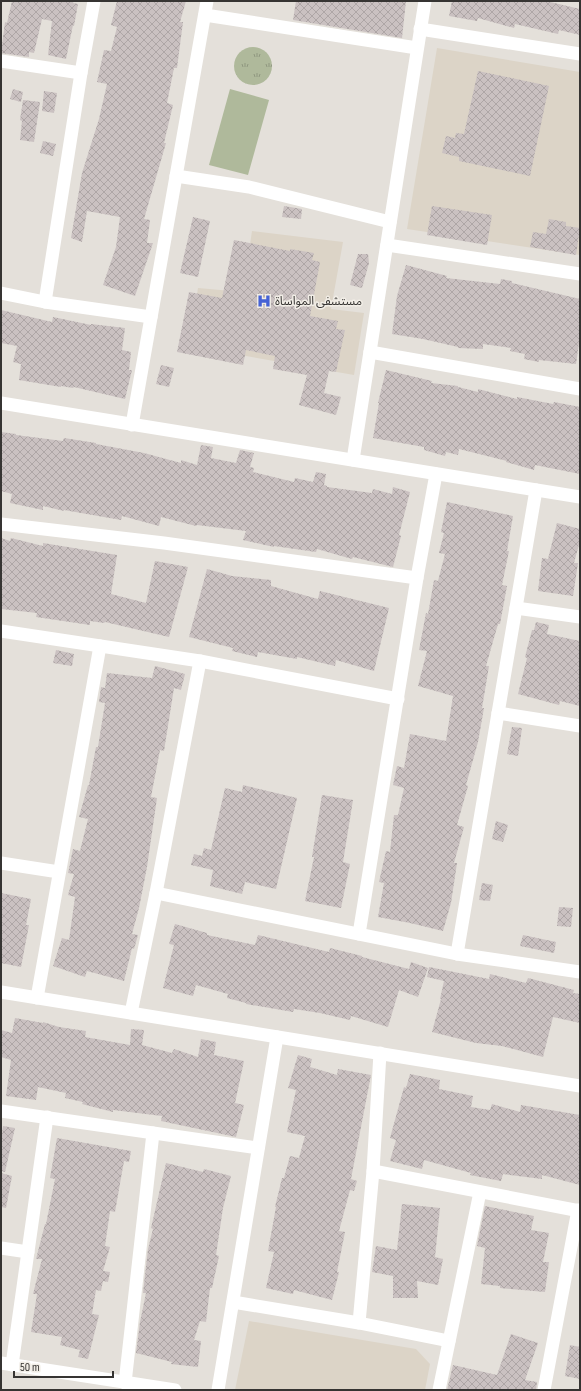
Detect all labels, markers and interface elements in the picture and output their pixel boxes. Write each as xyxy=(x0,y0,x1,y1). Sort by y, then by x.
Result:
hospital icon: مستشفى المواساة xyxy=(256,293,272,309)
place label: مستشفى المواساة xyxy=(275,294,362,309)
scale bar xyxy=(14,1353,113,1379)
text: 50 m xyxy=(20,1360,40,1375)

